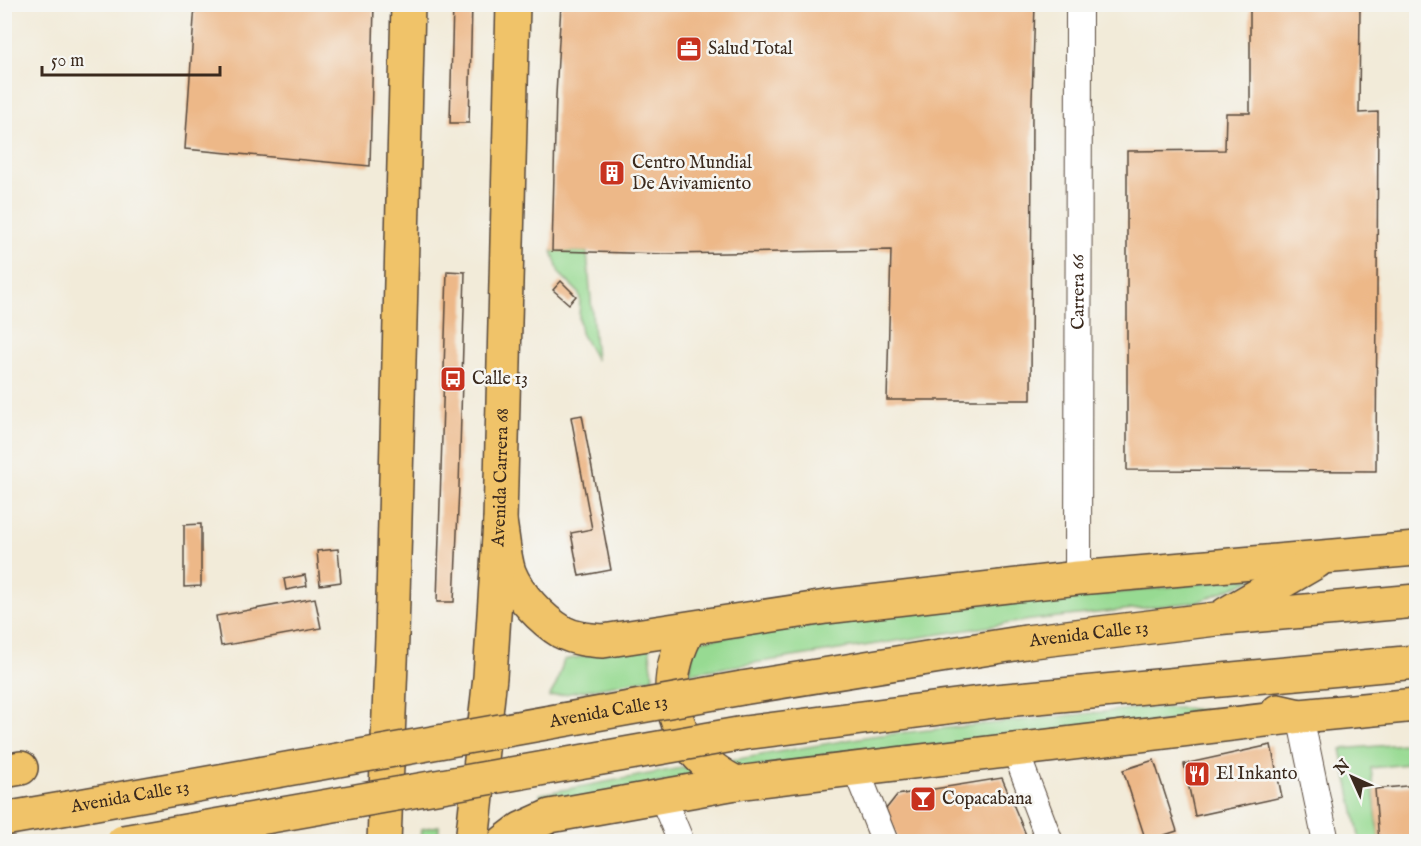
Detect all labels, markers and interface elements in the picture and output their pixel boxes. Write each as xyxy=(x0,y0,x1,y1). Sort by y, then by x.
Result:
office icon: Salud Total xyxy=(674,34,704,64)
place label: Salud Total xyxy=(708,38,793,61)
scale bar xyxy=(42,39,220,77)
text: 50 m xyxy=(51,50,84,73)
place label: Centro Mundial De Avivamiento xyxy=(632,152,752,196)
building icon: Centro Mundial De Avivamiento xyxy=(597,158,627,188)
street label: Carrera 66 xyxy=(1067,254,1090,330)
bus stop icon: Calle 13 xyxy=(438,364,468,394)
place label: Calle 13 xyxy=(472,368,528,391)
street label: Avenida Carrera 68 xyxy=(487,408,514,548)
street label: Avenida Calle 13 xyxy=(1027,616,1150,653)
street label: Avenida Calle 13 xyxy=(547,690,669,734)
north arrow xyxy=(1322,747,1382,807)
text: N xyxy=(1330,756,1355,780)
restaurant icon: El Inkanto xyxy=(1182,759,1212,789)
place label: El Inkanto xyxy=(1216,763,1298,786)
street label: Avenida Calle 13 xyxy=(68,775,191,819)
bar icon: Copacabana xyxy=(908,784,938,814)
place label: Copacabana xyxy=(942,788,1033,811)

